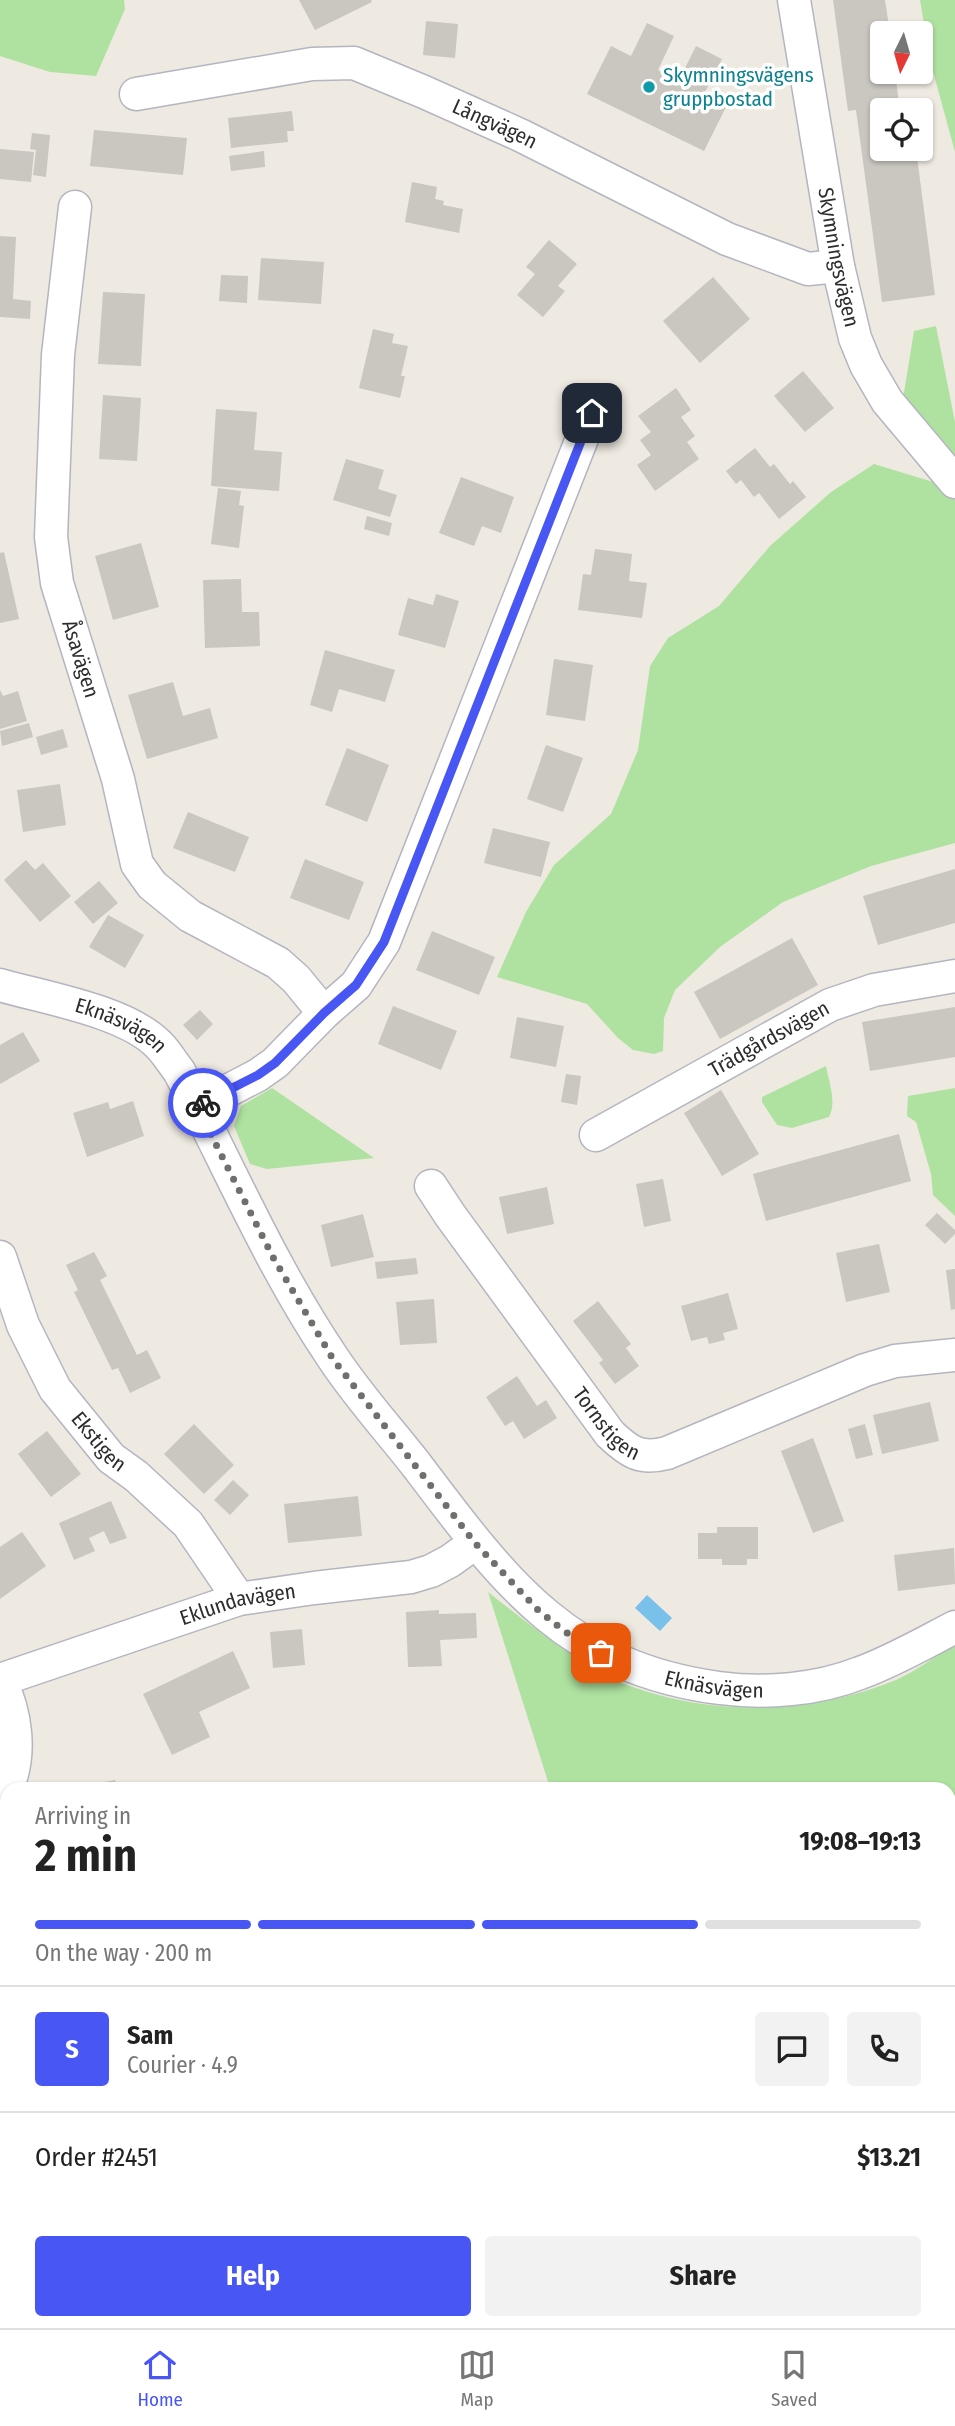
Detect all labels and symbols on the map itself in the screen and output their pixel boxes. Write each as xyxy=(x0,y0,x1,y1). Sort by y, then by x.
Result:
north arrow xyxy=(870,21,933,84)
place label: Skymningsvägens gruppbostad xyxy=(663,62,814,112)
marker: Skymningsvägens gruppbostad xyxy=(641,79,657,95)
street label: Långvägen xyxy=(448,93,542,155)
street label: Skymningsvägen xyxy=(812,185,865,330)
pin xyxy=(562,383,622,443)
street label: Åsavägen xyxy=(56,617,105,701)
street label: Eknäsvägen xyxy=(72,992,173,1058)
street label: Trädgårdsvägen xyxy=(704,995,834,1083)
courier xyxy=(168,1068,238,1138)
street label: Tornstigen xyxy=(567,1382,644,1466)
street label: Ekstigen xyxy=(66,1406,131,1478)
street label: Eklundavägen xyxy=(176,1578,297,1631)
pin xyxy=(571,1623,631,1683)
street label: Eknäsvägen xyxy=(662,1665,764,1704)

